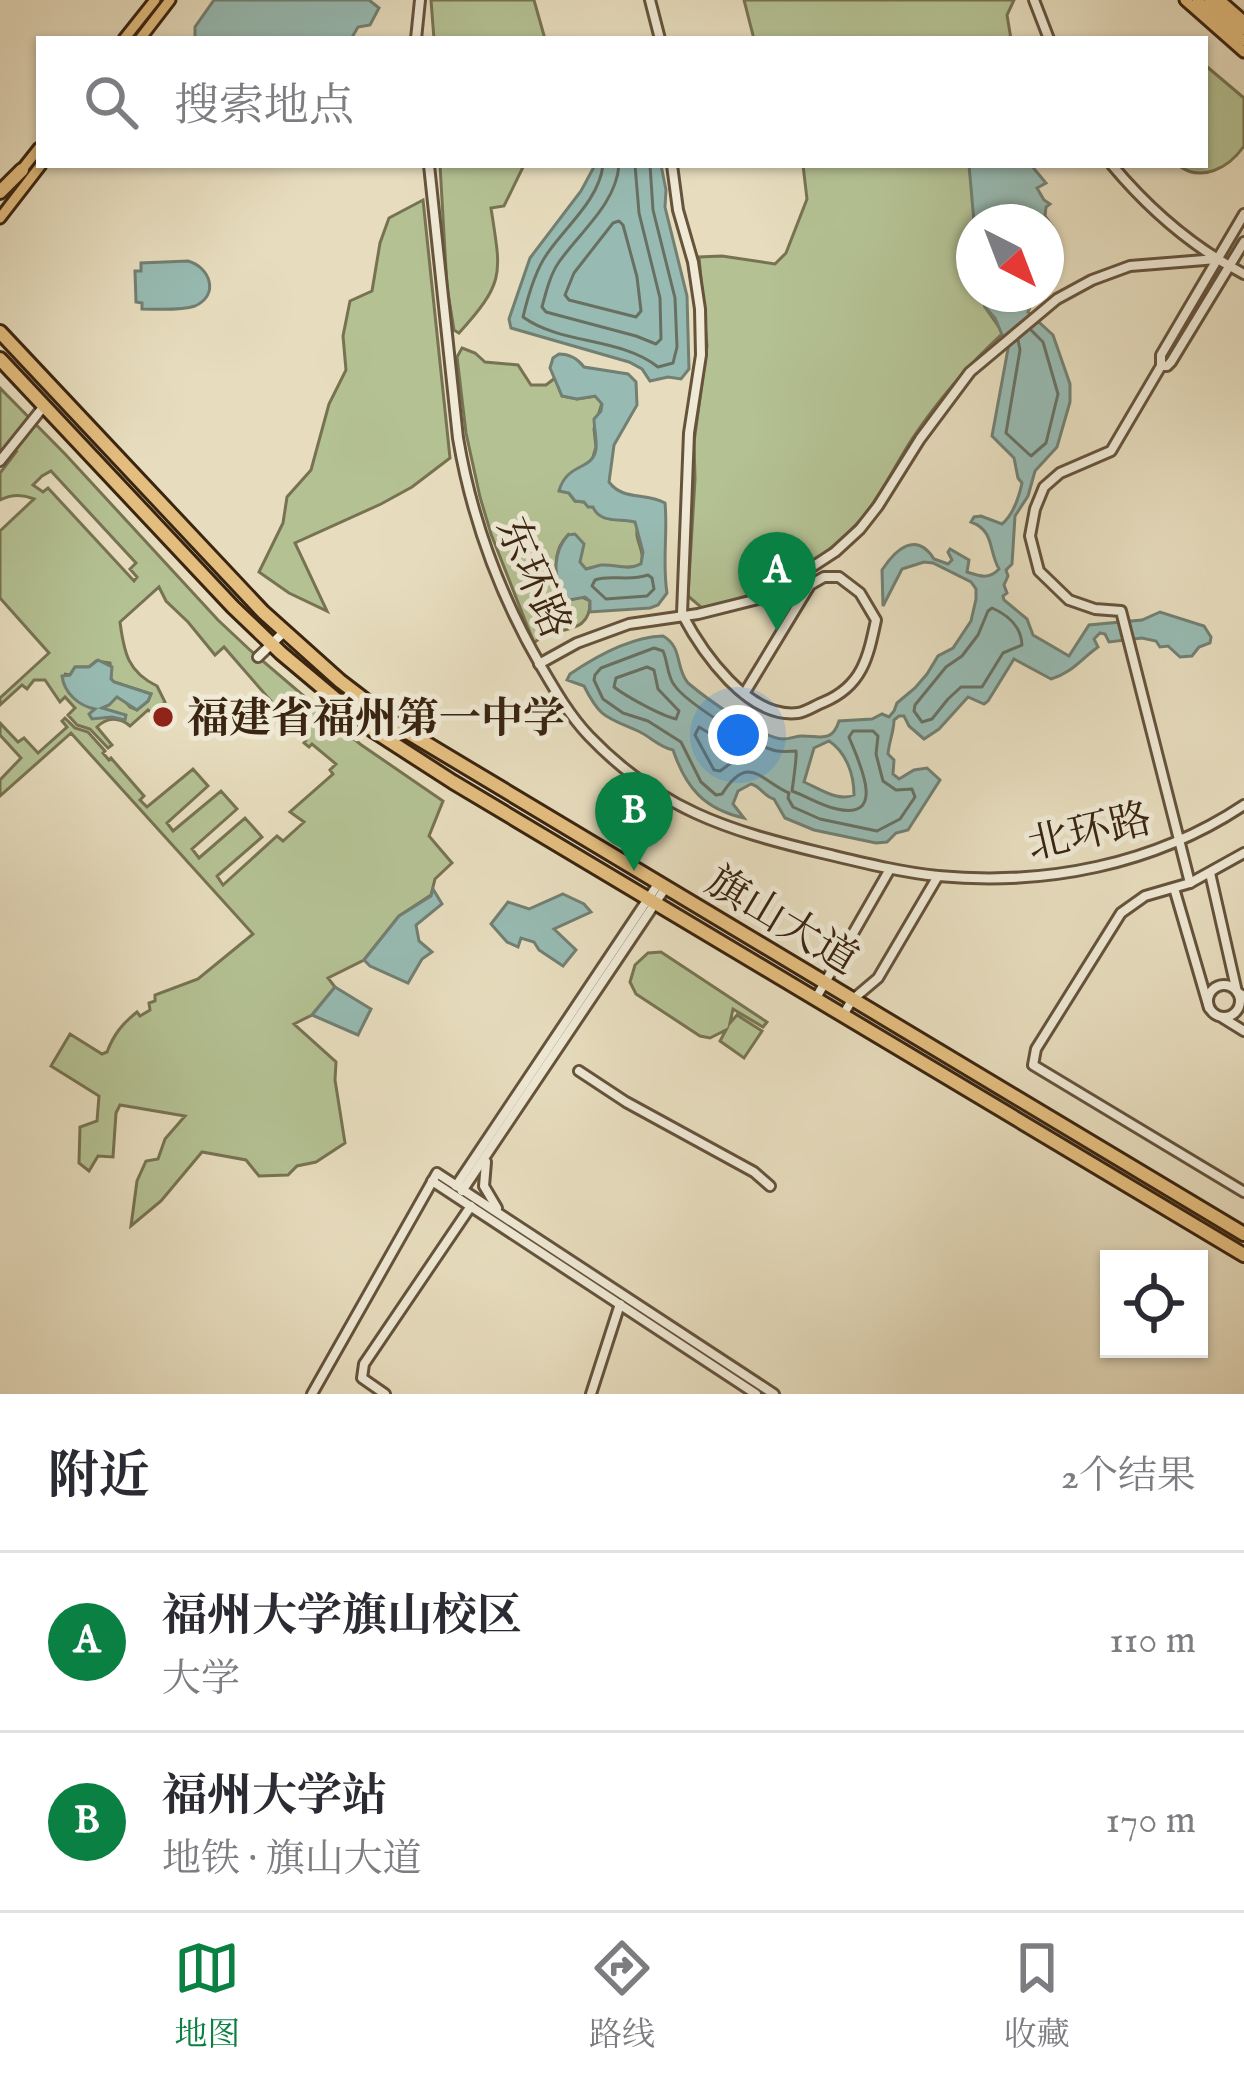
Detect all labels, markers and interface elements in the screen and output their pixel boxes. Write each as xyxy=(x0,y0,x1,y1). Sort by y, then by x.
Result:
search box xyxy=(36,36,1208,168)
icon: search xyxy=(78,69,144,135)
text: 搜索地点 xyxy=(174,79,354,136)
north arrow xyxy=(956,204,1064,312)
street label: 东环路 xyxy=(483,510,581,647)
pin: A xyxy=(738,532,816,631)
place label: 福建省福州第一中学 xyxy=(187,694,565,747)
marker: 福建省福州第一中学 xyxy=(150,704,176,730)
your location xyxy=(708,705,768,765)
pin: B xyxy=(595,772,673,871)
street label: 北环路 xyxy=(1022,793,1157,873)
street label: 旗山大道 xyxy=(696,856,867,988)
map controls xyxy=(1100,1250,1208,1358)
button: locate xyxy=(1100,1250,1208,1358)
text: 附近 xyxy=(48,1446,150,1511)
text: 2个结果 xyxy=(1061,1453,1196,1502)
text: 福州大学旗山校区 xyxy=(162,1589,522,1646)
text: A xyxy=(74,1617,100,1666)
text: 110 m xyxy=(1109,1617,1196,1666)
text: 大学 xyxy=(162,1656,240,1705)
text: 福州大学站 xyxy=(162,1769,387,1826)
text: B xyxy=(74,1797,100,1846)
text: 170 m xyxy=(1105,1797,1196,1846)
text: 地铁 · 旗山大道 xyxy=(162,1836,422,1885)
tab: 地图 xyxy=(174,1935,240,2057)
tab: 路线 xyxy=(589,1935,655,2057)
tab: 收藏 xyxy=(1004,1935,1070,2057)

